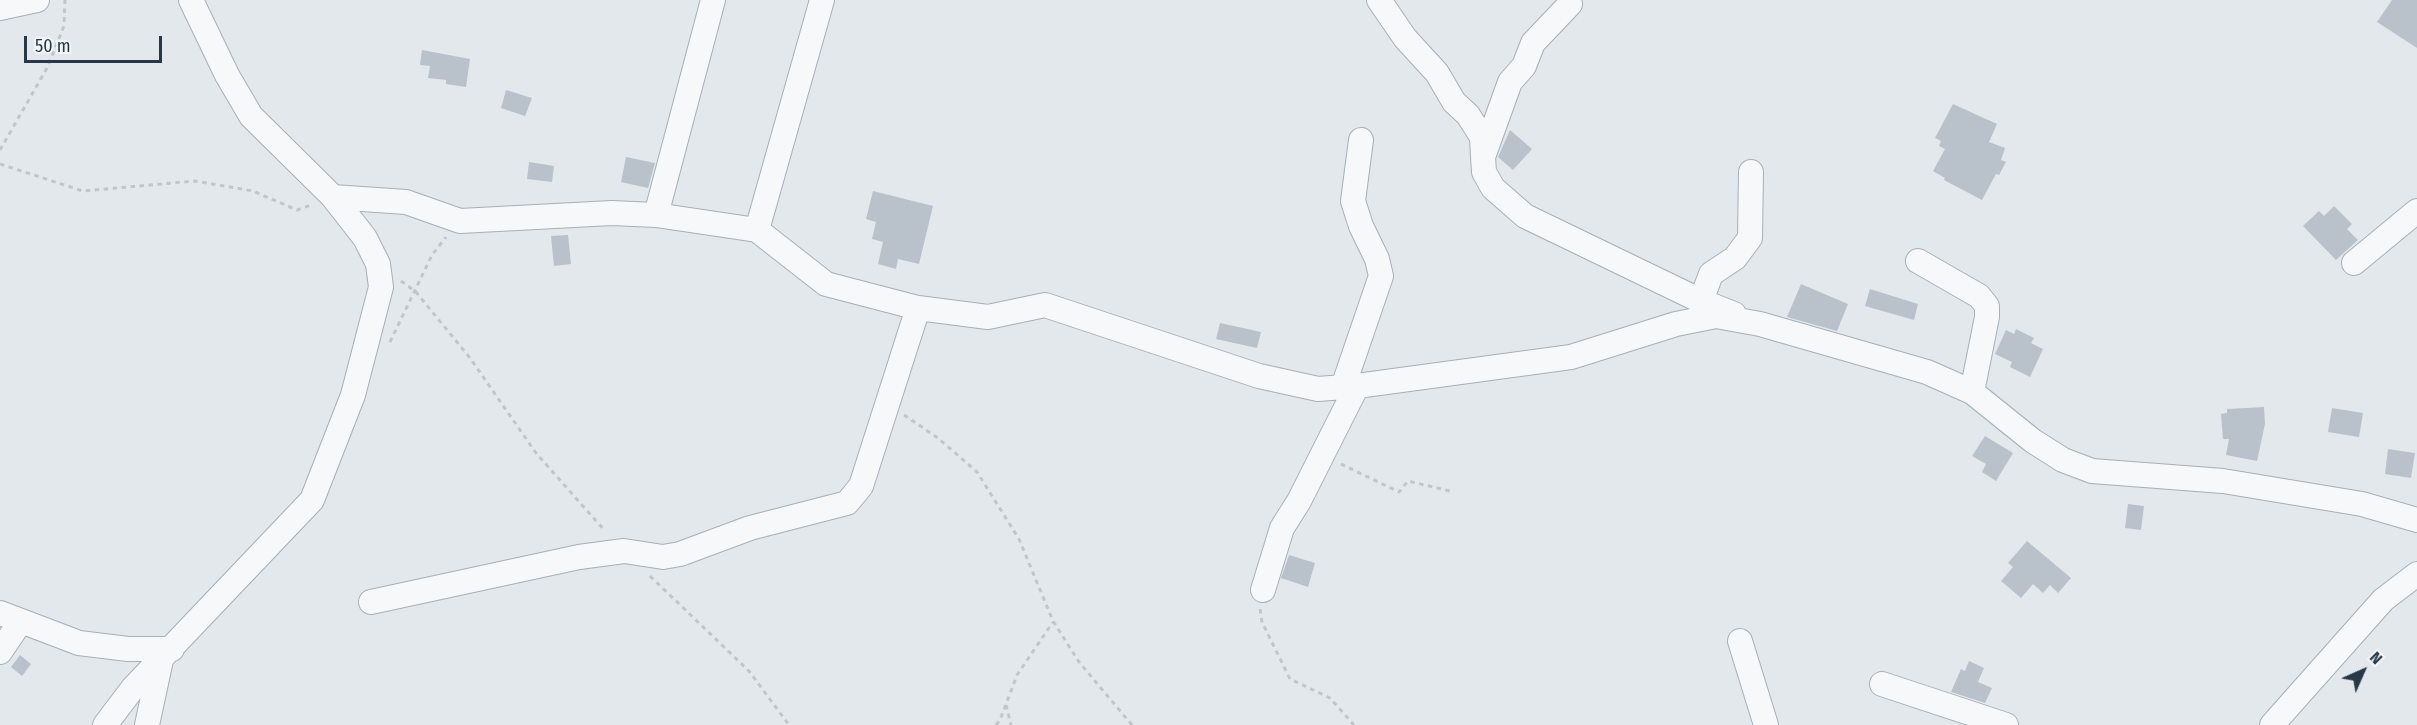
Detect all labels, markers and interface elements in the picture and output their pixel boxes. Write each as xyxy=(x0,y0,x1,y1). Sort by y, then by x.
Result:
scale bar xyxy=(27,24,165,62)
text: 50 m xyxy=(35,35,71,57)
north arrow xyxy=(2333,641,2393,701)
text: N xyxy=(2366,648,2386,668)

